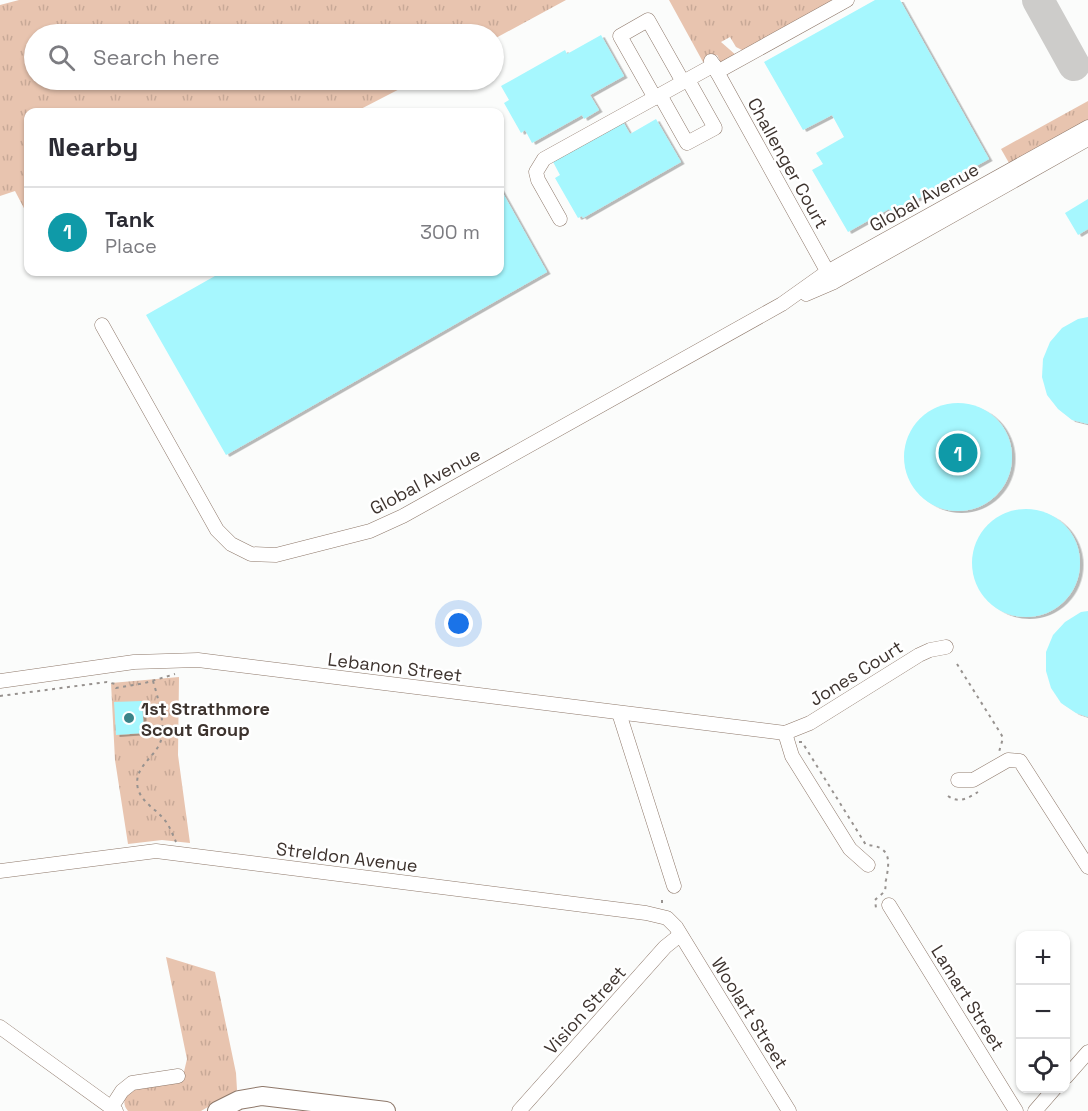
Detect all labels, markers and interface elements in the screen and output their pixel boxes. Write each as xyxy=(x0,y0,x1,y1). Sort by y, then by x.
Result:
search box xyxy=(24,24,504,90)
icon: search xyxy=(45,41,78,74)
text: Search here xyxy=(93,43,220,71)
street label: Challenger Court xyxy=(743,94,833,232)
text: Nearby xyxy=(48,130,138,164)
street label: Global Avenue xyxy=(865,157,983,237)
text: Tank xyxy=(105,205,155,233)
text: 1 xyxy=(63,219,72,245)
text: 300 m xyxy=(420,219,480,245)
text: Place xyxy=(105,233,157,259)
pin: 1 xyxy=(938,430,978,476)
street label: Global Avenue xyxy=(366,442,484,520)
your location xyxy=(444,609,473,638)
street label: Jones Court xyxy=(805,635,907,711)
street label: Lebanon Street xyxy=(327,647,463,687)
place label: 1st Strathmore Scout Group xyxy=(141,697,270,741)
marker: 1st Strathmore Scout Group xyxy=(122,711,136,725)
street label: Streldon Avenue xyxy=(275,837,419,877)
map controls xyxy=(1016,931,1070,1093)
button: + xyxy=(1016,931,1070,985)
street label: Lamart Street xyxy=(926,941,1010,1055)
street label: Woolart Street xyxy=(707,953,793,1073)
street label: Vision Street xyxy=(539,961,631,1059)
button: − xyxy=(1016,985,1070,1039)
button: locate xyxy=(1016,1039,1070,1093)

